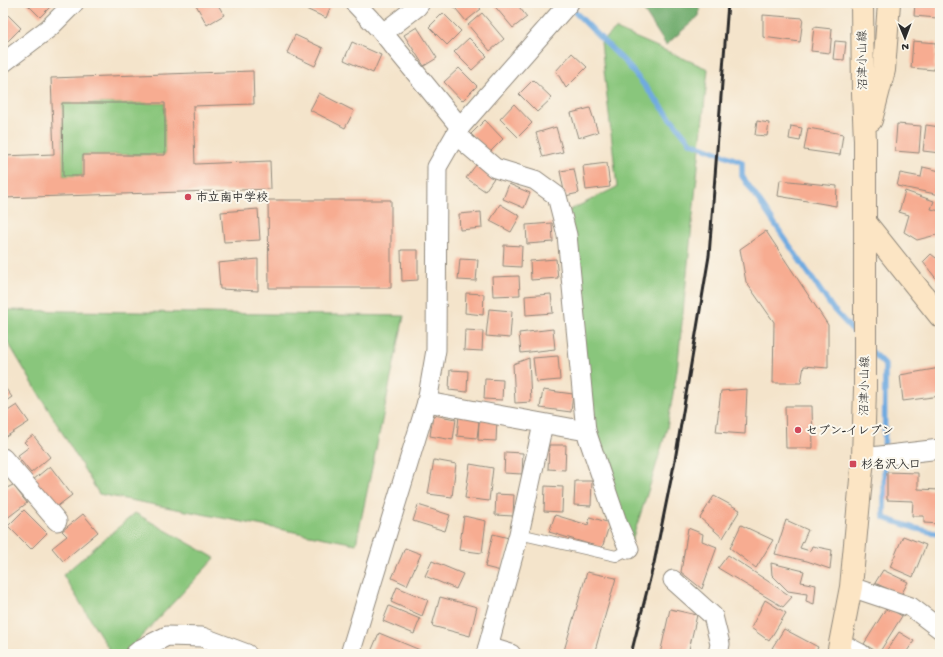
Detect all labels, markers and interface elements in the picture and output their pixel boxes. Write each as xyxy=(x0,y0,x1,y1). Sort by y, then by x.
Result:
north arrow xyxy=(885,18,925,58)
street label: 沼津小山線 xyxy=(855,30,872,90)
text: N xyxy=(901,40,909,52)
place label: 市立南中学校 xyxy=(196,191,268,206)
marker: 市立南中学校 xyxy=(183,192,193,202)
street label: 沼津小山線 xyxy=(857,356,874,416)
place label: セブン-イレブン xyxy=(806,424,894,439)
marker: セブン-イレブン xyxy=(793,425,803,435)
place label: 杉名沢入口 xyxy=(861,458,921,473)
marker: 杉名沢入口 xyxy=(848,459,858,469)

